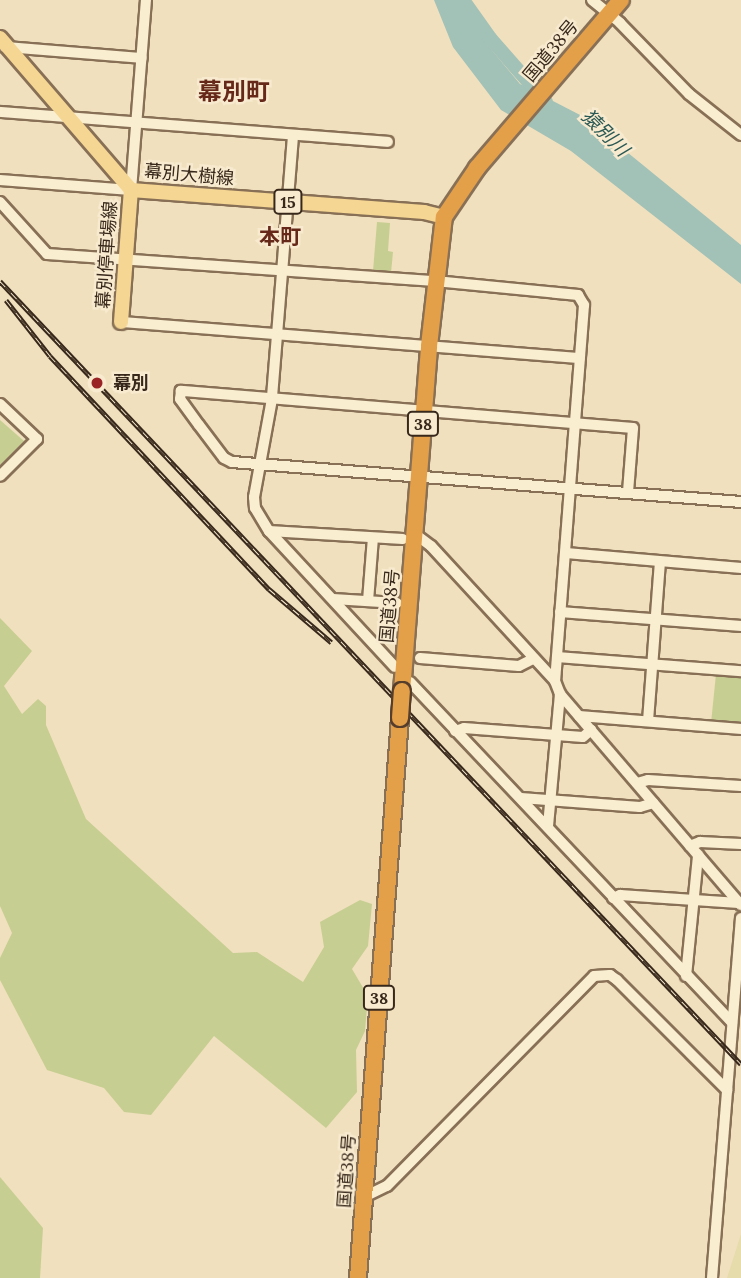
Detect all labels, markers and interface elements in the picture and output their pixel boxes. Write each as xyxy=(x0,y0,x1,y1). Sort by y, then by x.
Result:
street label: 国道38号 xyxy=(519,16,583,86)
district label: 幕別町 xyxy=(198,78,270,106)
water label: 猿別川 xyxy=(577,105,633,161)
street label: 幕別大樹線 xyxy=(143,160,235,190)
road number: 15 xyxy=(272,190,304,214)
street label: 幕別停車場線 xyxy=(92,200,122,310)
district label: 本町 xyxy=(259,224,301,250)
place label: 幕別 xyxy=(113,372,149,394)
marker: 幕別 xyxy=(87,373,107,393)
road number: 38 xyxy=(406,412,440,436)
street label: 国道38号 xyxy=(376,568,404,644)
road number: 38 xyxy=(362,986,396,1010)
street label: 国道38号 xyxy=(334,1133,360,1209)

